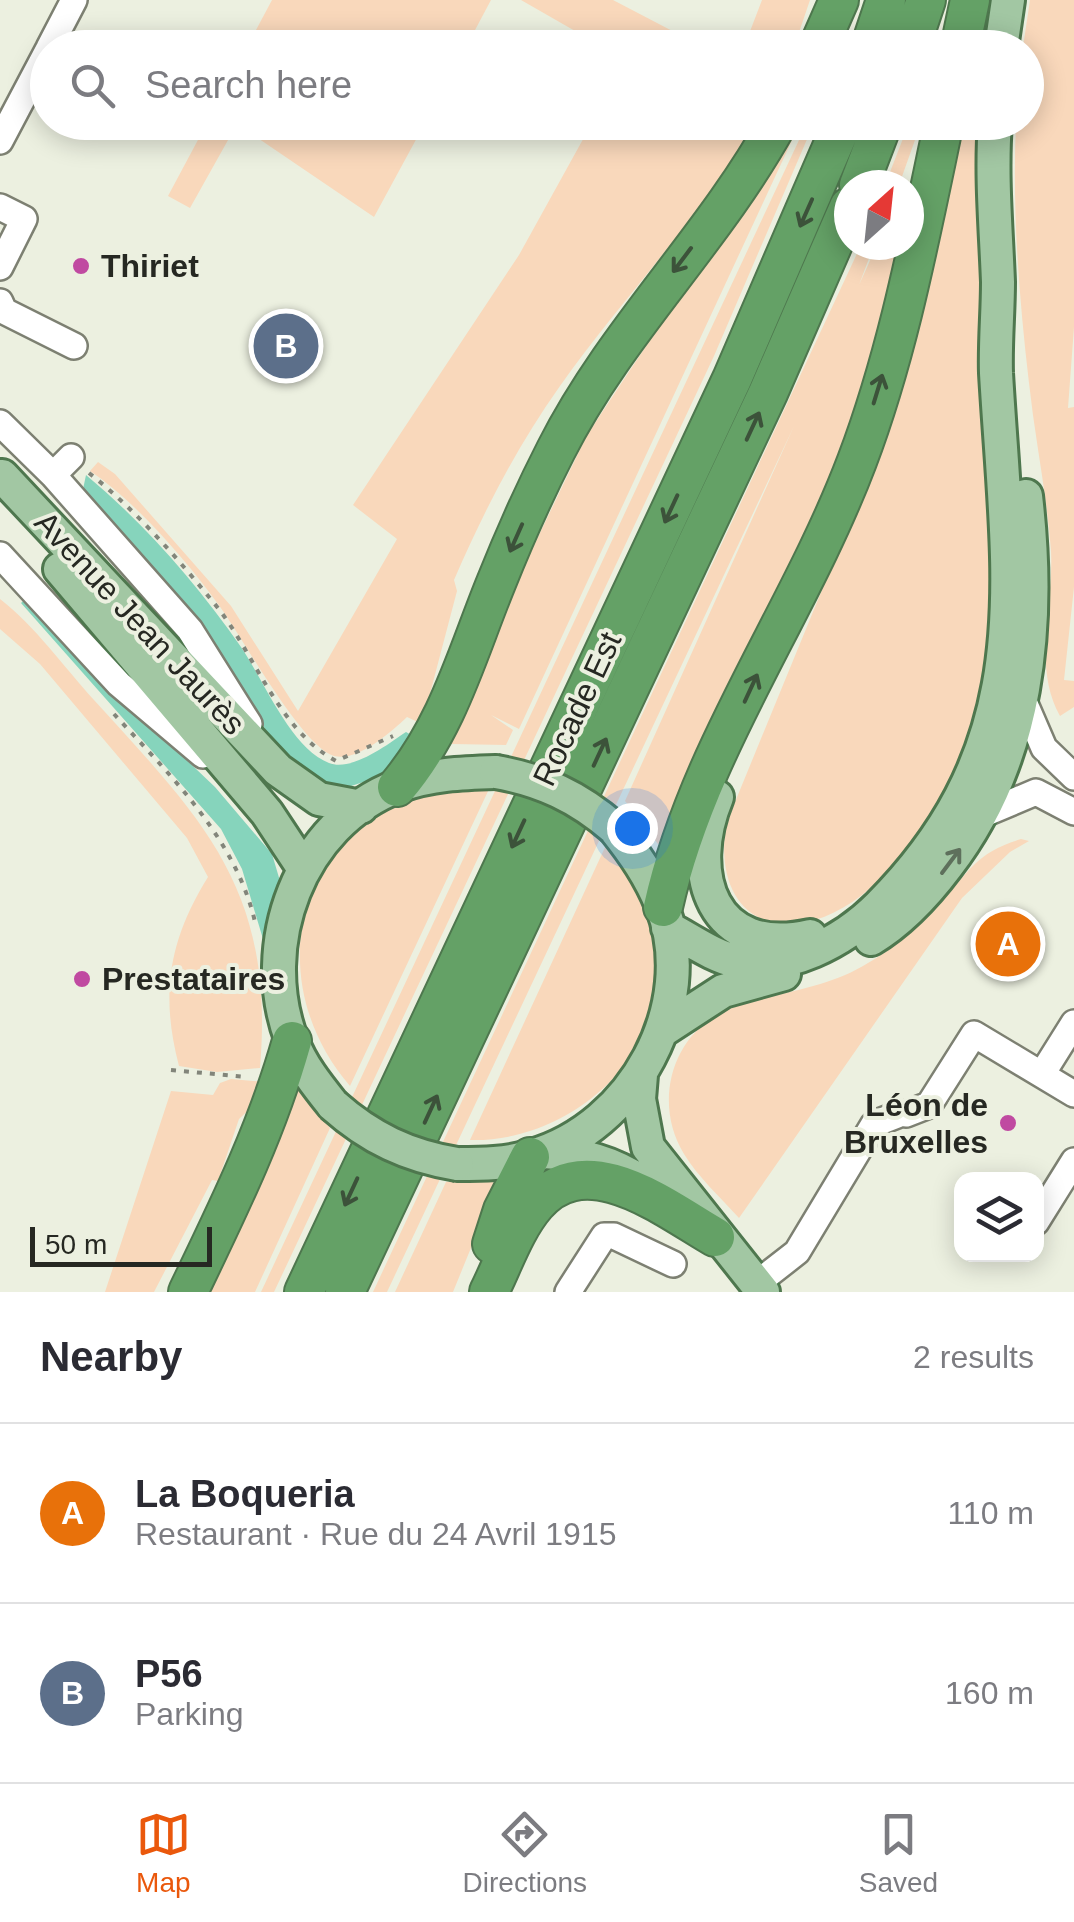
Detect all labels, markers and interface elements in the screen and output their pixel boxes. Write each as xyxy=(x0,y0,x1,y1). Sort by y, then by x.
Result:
search box xyxy=(30,30,1044,140)
icon: search xyxy=(65,58,120,113)
text: Search here xyxy=(145,64,352,106)
north arrow xyxy=(834,170,924,260)
one-way arrow xyxy=(796,197,814,228)
one-way arrow xyxy=(672,246,693,273)
place label: Thiriet xyxy=(101,248,199,284)
marker: Thiriet xyxy=(70,255,92,277)
pin: B xyxy=(254,308,318,384)
one-way arrow xyxy=(870,374,888,406)
one-way arrow xyxy=(744,412,763,442)
one-way arrow xyxy=(661,493,680,523)
street label: Avenue Jean Jaurès xyxy=(28,504,252,742)
one-way arrow xyxy=(506,522,525,552)
street label: Rocade Est xyxy=(526,626,628,792)
one-way arrow xyxy=(743,673,761,704)
one-way arrow xyxy=(592,737,611,767)
your location xyxy=(607,803,658,854)
one-way arrow xyxy=(508,819,527,849)
one-way arrow xyxy=(940,848,961,875)
pin: A xyxy=(976,906,1040,982)
place label: Prestataires xyxy=(102,961,285,997)
marker: Prestataires xyxy=(71,968,93,990)
place label: Léon de Bruxelles xyxy=(844,1087,988,1160)
one-way arrow xyxy=(423,1095,442,1125)
marker: Léon de Bruxelles xyxy=(997,1112,1019,1134)
map controls xyxy=(954,1172,1044,1262)
button: layers xyxy=(954,1172,1044,1262)
one-way arrow xyxy=(340,1176,359,1206)
scale bar xyxy=(30,1222,212,1266)
text: 50 m xyxy=(45,1229,107,1260)
text: Nearby xyxy=(40,1333,182,1380)
text: 2 results xyxy=(913,1339,1034,1375)
text: La Boqueria xyxy=(135,1473,355,1515)
text: A xyxy=(61,1495,84,1531)
text: 110 m xyxy=(947,1495,1034,1531)
text: Restaurant · Rue du 24 Avril 1915 xyxy=(135,1516,616,1552)
text: P56 xyxy=(135,1653,203,1695)
text: B xyxy=(61,1675,84,1711)
text: 160 m xyxy=(945,1675,1034,1711)
text: Parking xyxy=(135,1696,244,1732)
tab: Map xyxy=(136,1807,191,1899)
tab: Directions xyxy=(463,1807,587,1899)
tab: Saved xyxy=(859,1807,938,1899)

